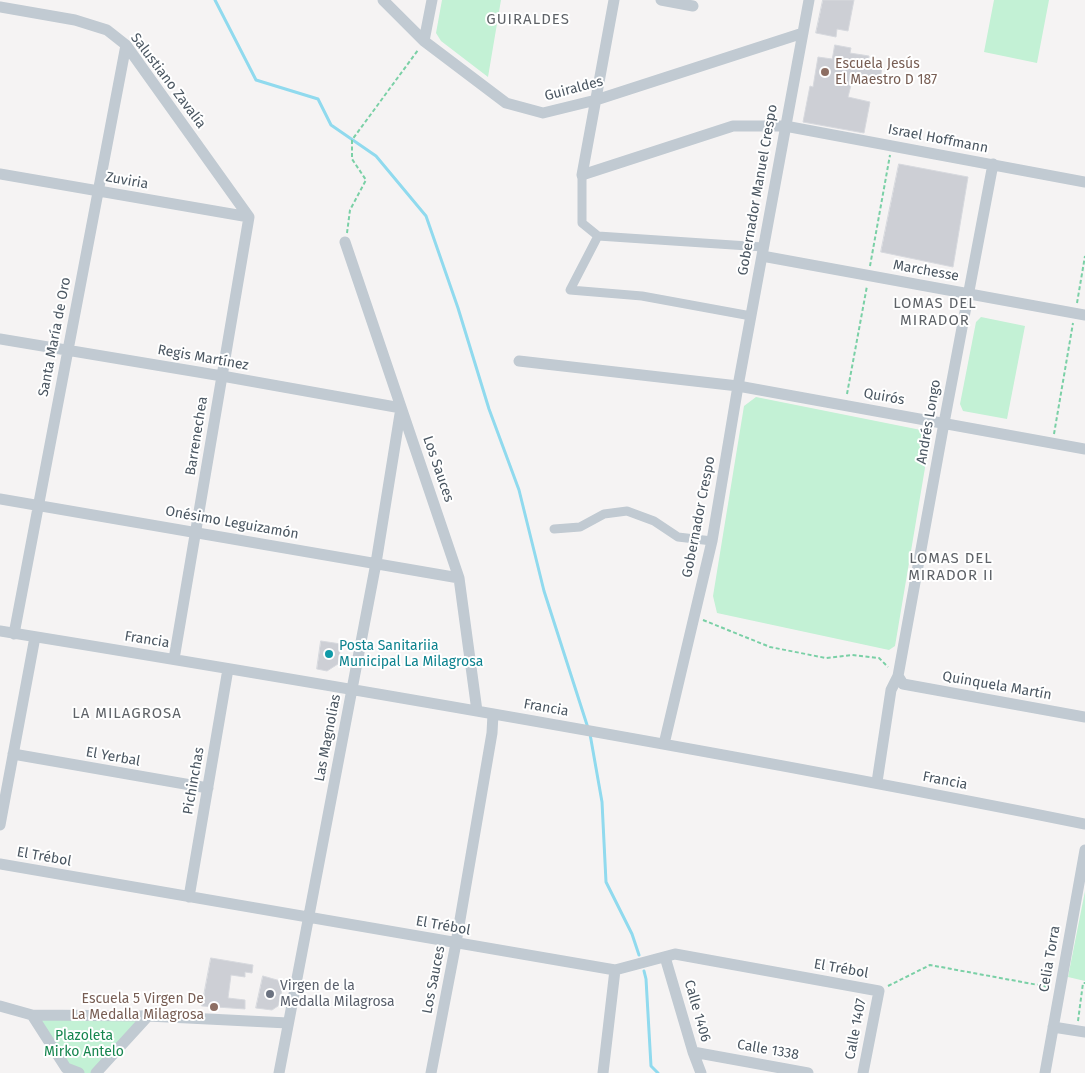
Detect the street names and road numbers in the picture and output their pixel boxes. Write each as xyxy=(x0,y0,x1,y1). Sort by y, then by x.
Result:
street label: Salustiano Zavalía xyxy=(127,30,209,132)
street label: Guiraldes xyxy=(543,73,605,105)
street label: Gobernador Manuel Crespo xyxy=(735,103,781,277)
street label: Israel Hoffmann xyxy=(886,121,990,157)
street label: Zuviria xyxy=(104,169,150,193)
street label: Marchesse xyxy=(892,257,960,285)
street label: Santa María de Oro xyxy=(35,276,75,398)
street label: Regis Martínez xyxy=(156,342,250,374)
street label: Andrés Longo xyxy=(913,378,945,466)
street label: Quirós xyxy=(862,385,906,409)
street label: Barrenechea xyxy=(182,395,212,477)
street label: Los Sauces xyxy=(419,434,457,504)
street label: Gobernador Crespo xyxy=(679,455,719,579)
street label: Onésimo Leguizamón xyxy=(164,503,300,543)
street label: Francia xyxy=(123,628,171,652)
street label: Quinquela Martín xyxy=(941,668,1053,704)
street label: Las Magnolias xyxy=(311,693,345,783)
street label: Francia xyxy=(522,696,570,720)
street label: El Yerbal xyxy=(85,744,141,770)
street label: Pichinchas xyxy=(180,746,208,816)
street label: Francia xyxy=(921,768,969,794)
street label: El Trébol xyxy=(15,844,73,870)
street label: El Trébol xyxy=(414,913,472,939)
street label: Celia Torra xyxy=(1036,924,1064,994)
street label: Los Sauces xyxy=(419,945,449,1015)
street label: El Trébol xyxy=(812,956,870,982)
street label: Calle 1406 xyxy=(680,978,714,1044)
street label: Calle 1407 xyxy=(842,997,870,1061)
street label: Calle 1338 xyxy=(736,1036,800,1064)

